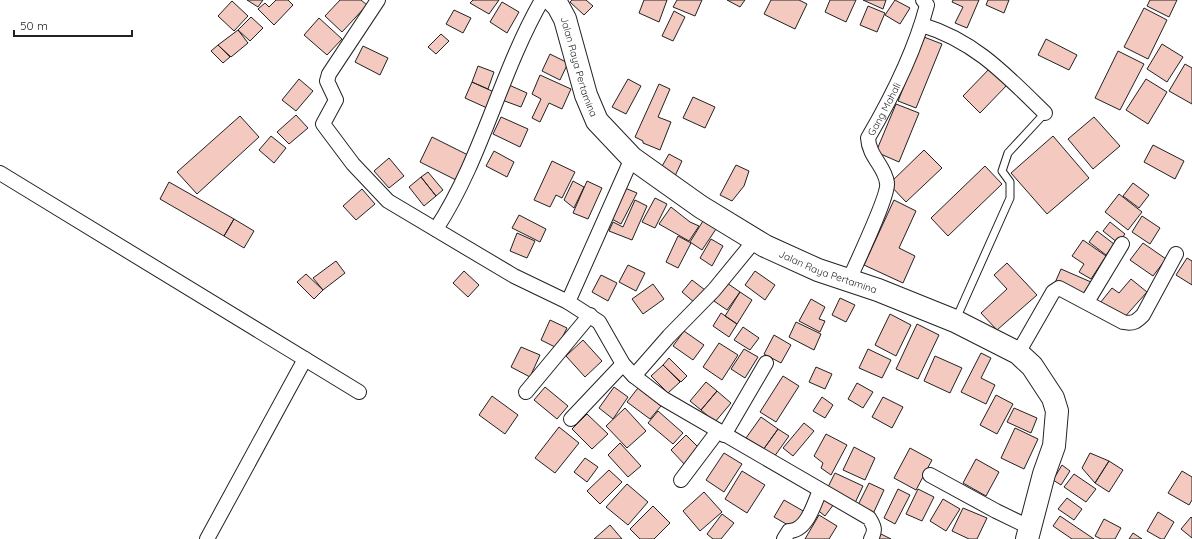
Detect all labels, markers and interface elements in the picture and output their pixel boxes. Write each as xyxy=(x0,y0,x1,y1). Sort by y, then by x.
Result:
scale bar xyxy=(14,12,132,38)
street label: Jalan Raya Pertamina xyxy=(558,15,601,119)
text: 50 m xyxy=(20,18,48,33)
street label: Gang Mahali xyxy=(864,80,903,138)
street label: Jalan Raya Pertamina xyxy=(777,247,879,296)

